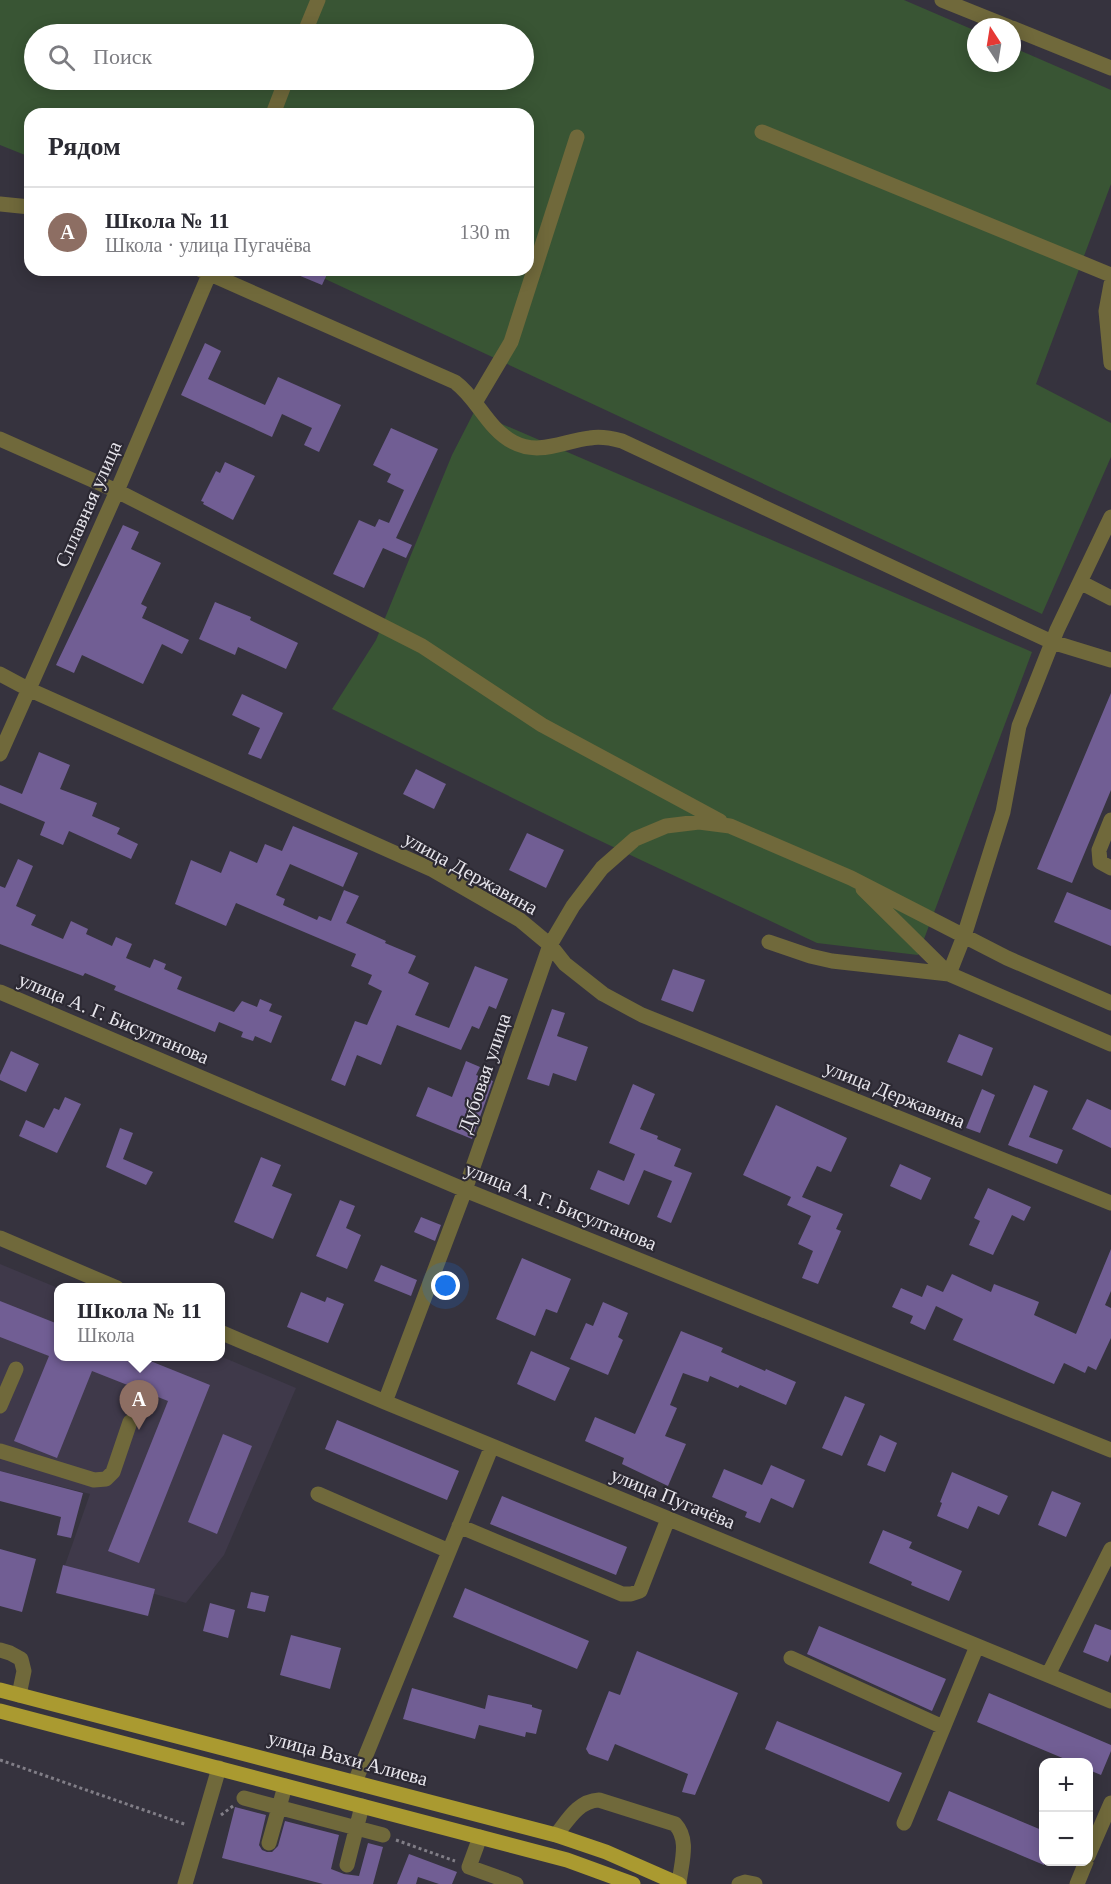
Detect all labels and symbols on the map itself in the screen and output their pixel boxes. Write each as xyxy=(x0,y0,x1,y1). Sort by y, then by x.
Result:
north arrow xyxy=(967,18,1021,72)
street label: Сплавная улица xyxy=(50,438,127,571)
street label: улица Державина xyxy=(400,827,542,920)
street label: улица А. Г. Бисултанова xyxy=(15,968,213,1069)
street label: Дубовая улица xyxy=(453,1010,516,1136)
street label: улица Державина xyxy=(821,1056,969,1133)
street label: улица А. Г. Бисултанова xyxy=(462,1157,660,1256)
your location xyxy=(431,1271,460,1300)
pin: A xyxy=(120,1380,158,1430)
street label: улица Пугачёва xyxy=(607,1463,738,1534)
street label: улица Вахи Алиева xyxy=(266,1726,430,1791)

